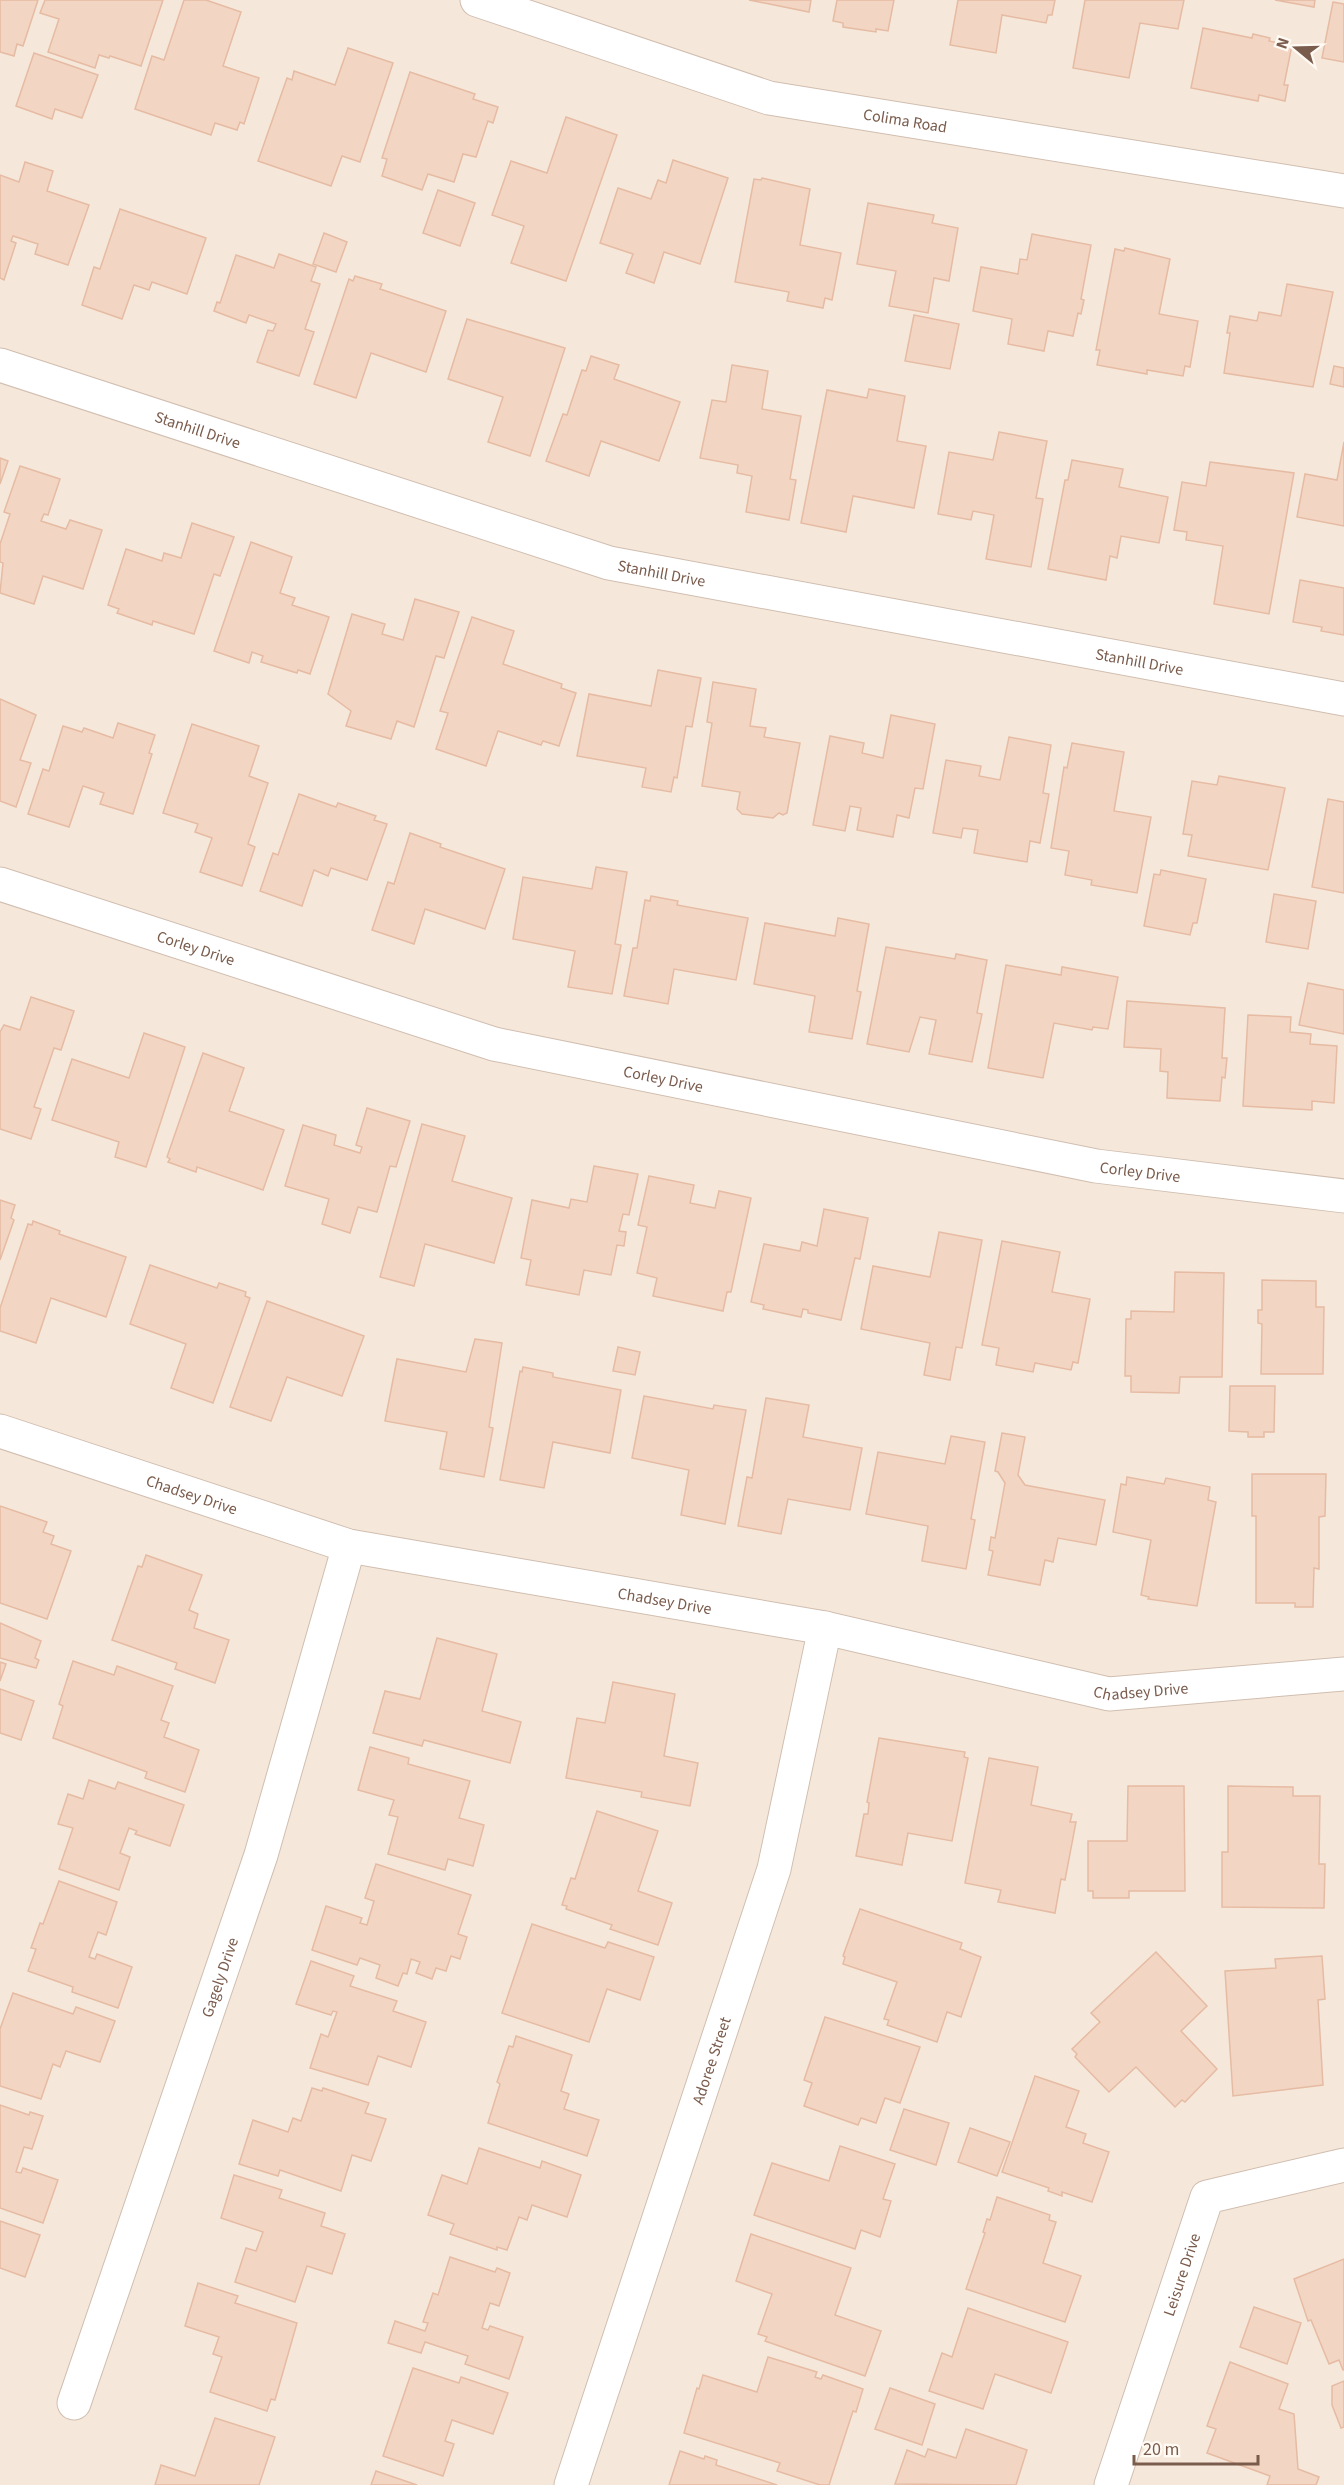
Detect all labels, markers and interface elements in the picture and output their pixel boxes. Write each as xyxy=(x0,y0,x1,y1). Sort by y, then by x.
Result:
north arrow xyxy=(1266,18,1326,78)
text: N xyxy=(1271,35,1295,52)
street label: Colima Road xyxy=(861,103,949,139)
street label: Stanhill Drive xyxy=(152,406,243,454)
street label: Stanhill Drive xyxy=(616,555,707,593)
street label: Stanhill Drive xyxy=(1094,643,1185,681)
street label: Corley Drive xyxy=(154,925,238,971)
street label: Corley Drive xyxy=(621,1060,705,1098)
street label: Corley Drive xyxy=(1099,1157,1182,1188)
street label: Chadsey Drive xyxy=(143,1470,240,1520)
street label: Chadsey Drive xyxy=(616,1583,713,1620)
street label: Chadsey Drive xyxy=(1091,1677,1189,1706)
street label: Gagely Drive xyxy=(196,1934,244,2020)
street label: Adoree Street xyxy=(687,2014,737,2107)
street label: Leisure Drive xyxy=(1158,2230,1206,2319)
scale bar xyxy=(1134,2428,1258,2466)
text: 20 m xyxy=(1143,2437,1179,2462)

